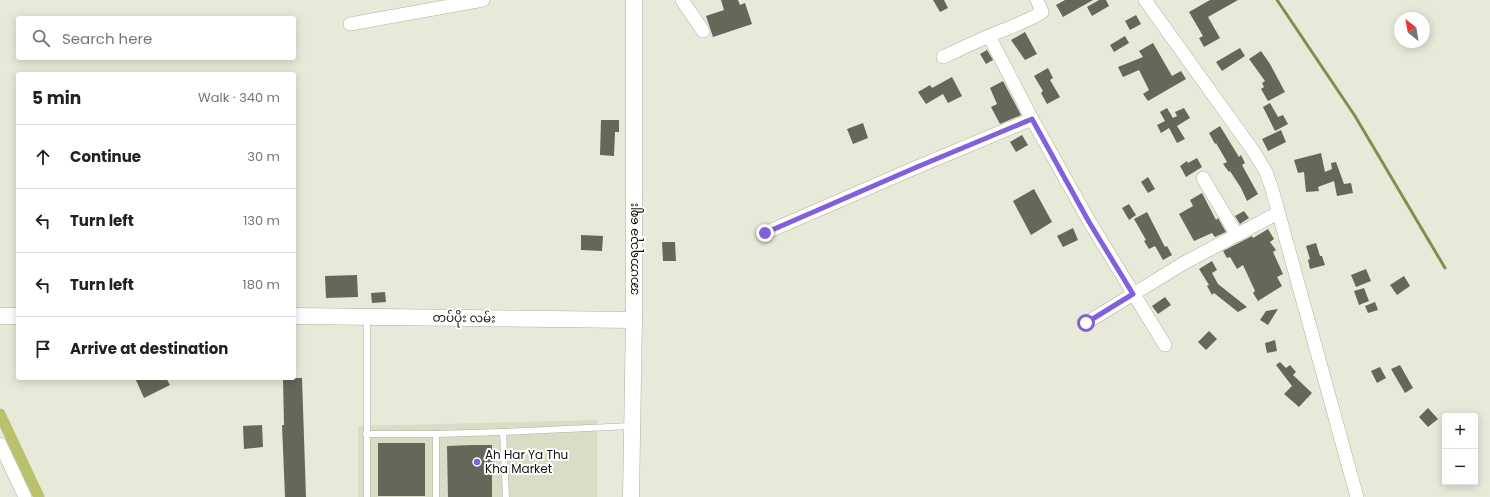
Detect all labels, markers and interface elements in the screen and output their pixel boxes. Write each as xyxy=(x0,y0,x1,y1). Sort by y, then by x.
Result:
north arrow xyxy=(1394,12,1430,48)
search box xyxy=(16,16,296,60)
icon: search xyxy=(30,27,52,49)
text: Search here xyxy=(62,28,152,49)
text: 5 min xyxy=(32,86,81,110)
text: Walk · 340 m xyxy=(198,88,280,107)
icon: ahead xyxy=(32,146,54,168)
text: Continue xyxy=(70,146,141,167)
text: 30 m xyxy=(247,147,280,166)
street label: အာဟာရသုခ ဈေး xyxy=(625,203,644,295)
icon: left xyxy=(32,210,54,232)
text: Turn left xyxy=(70,210,134,231)
text: 130 m xyxy=(243,211,280,230)
route end xyxy=(756,224,774,242)
icon: left xyxy=(32,274,54,296)
text: Turn left xyxy=(70,274,134,295)
text: 180 m xyxy=(243,275,280,294)
street label: တပ်ပိုး လမ်း xyxy=(432,308,496,329)
route start xyxy=(1077,314,1095,332)
icon: arrive xyxy=(32,338,54,360)
text: Arrive at destination xyxy=(70,338,228,359)
map controls xyxy=(1442,413,1478,485)
button: + xyxy=(1442,413,1478,449)
place label: Ah Har Ya Thu Kha Market xyxy=(485,446,568,477)
button: − xyxy=(1442,449,1478,485)
marker: Ah Har Ya Thu Kha Market xyxy=(472,457,482,467)

